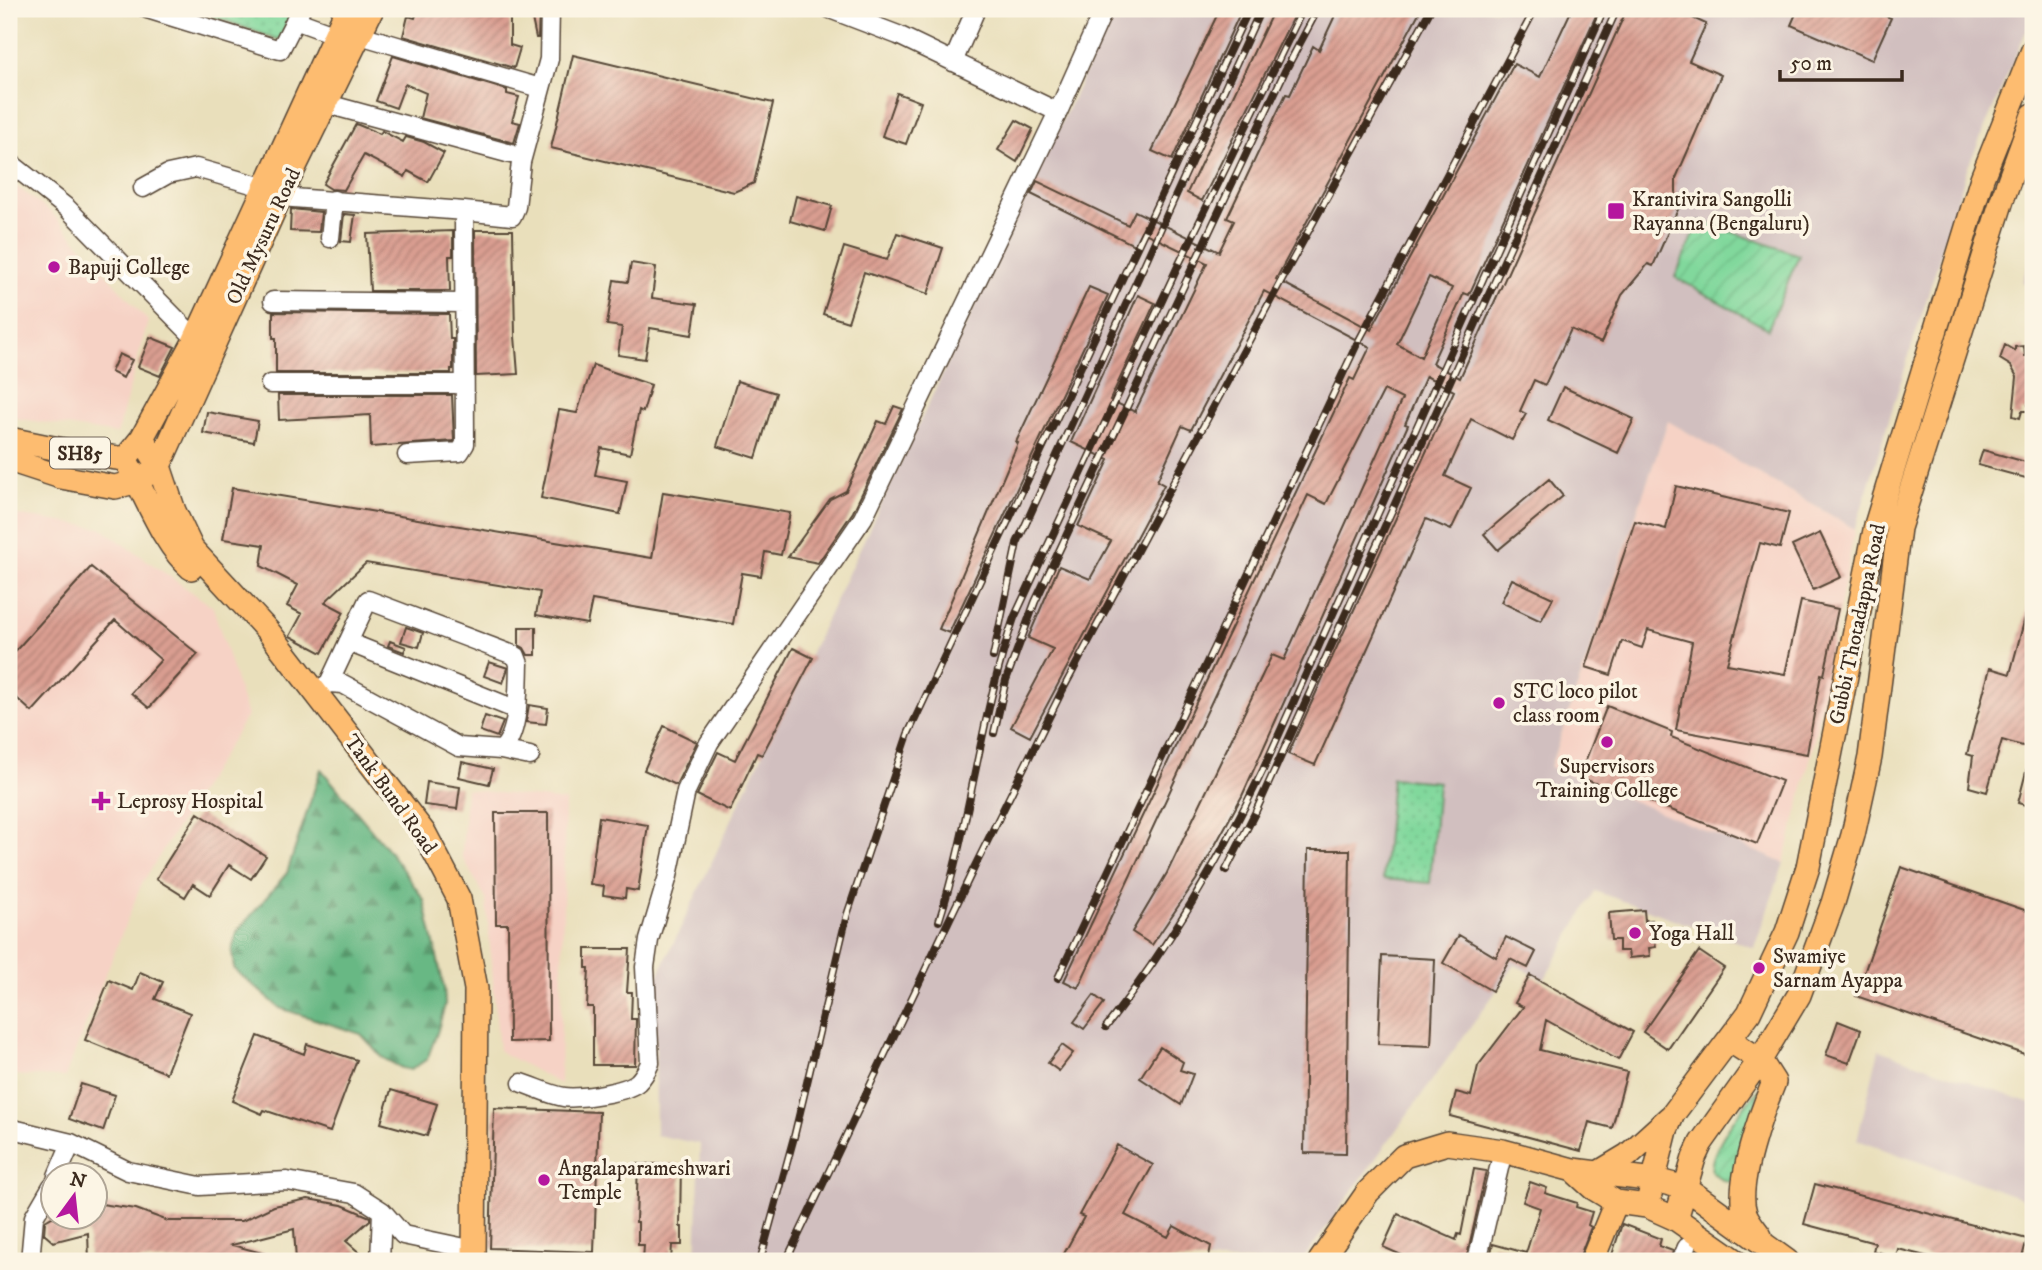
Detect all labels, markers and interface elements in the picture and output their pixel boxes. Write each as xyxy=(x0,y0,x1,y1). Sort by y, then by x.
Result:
scale bar xyxy=(1780,38,1902,82)
text: 50 m xyxy=(1790,51,1832,77)
street label: Old Mysuru Road xyxy=(221,163,307,309)
place label: Krantivira Sangolli Rayanna (Bengaluru) xyxy=(1632,187,1810,237)
marker: Krantivira Sangolli Rayanna (Bengaluru) xyxy=(1606,201,1626,221)
place label: Bapuji College xyxy=(68,255,190,281)
marker: Bapuji College xyxy=(46,259,62,275)
road number: SH85 xyxy=(50,437,110,468)
street label: Gubbi Thotadappa Road xyxy=(1824,521,1892,727)
place label: STC loco pilot class room xyxy=(1513,679,1638,729)
marker: STC loco pilot class room xyxy=(1491,695,1507,711)
street label: Tank Bund Road xyxy=(338,730,443,860)
marker: Supervisors Training College xyxy=(1599,734,1615,750)
place label: Supervisors Training College xyxy=(1536,754,1678,804)
place label: Leprosy Hospital xyxy=(117,789,264,815)
marker: Leprosy Hospital xyxy=(91,791,111,811)
place label: Yoga Hall xyxy=(1649,921,1735,947)
marker: Yoga Hall xyxy=(1627,925,1643,941)
place label: Swamiye Sarnam Ayappa xyxy=(1773,944,1903,994)
marker: Swamiye Sarnam Ayappa xyxy=(1751,960,1767,976)
place label: Angalaparameshwari Temple xyxy=(558,1156,731,1206)
north arrow xyxy=(38,1162,108,1232)
text: N xyxy=(67,1168,89,1194)
marker: Angalaparameshwari Temple xyxy=(536,1172,552,1188)

